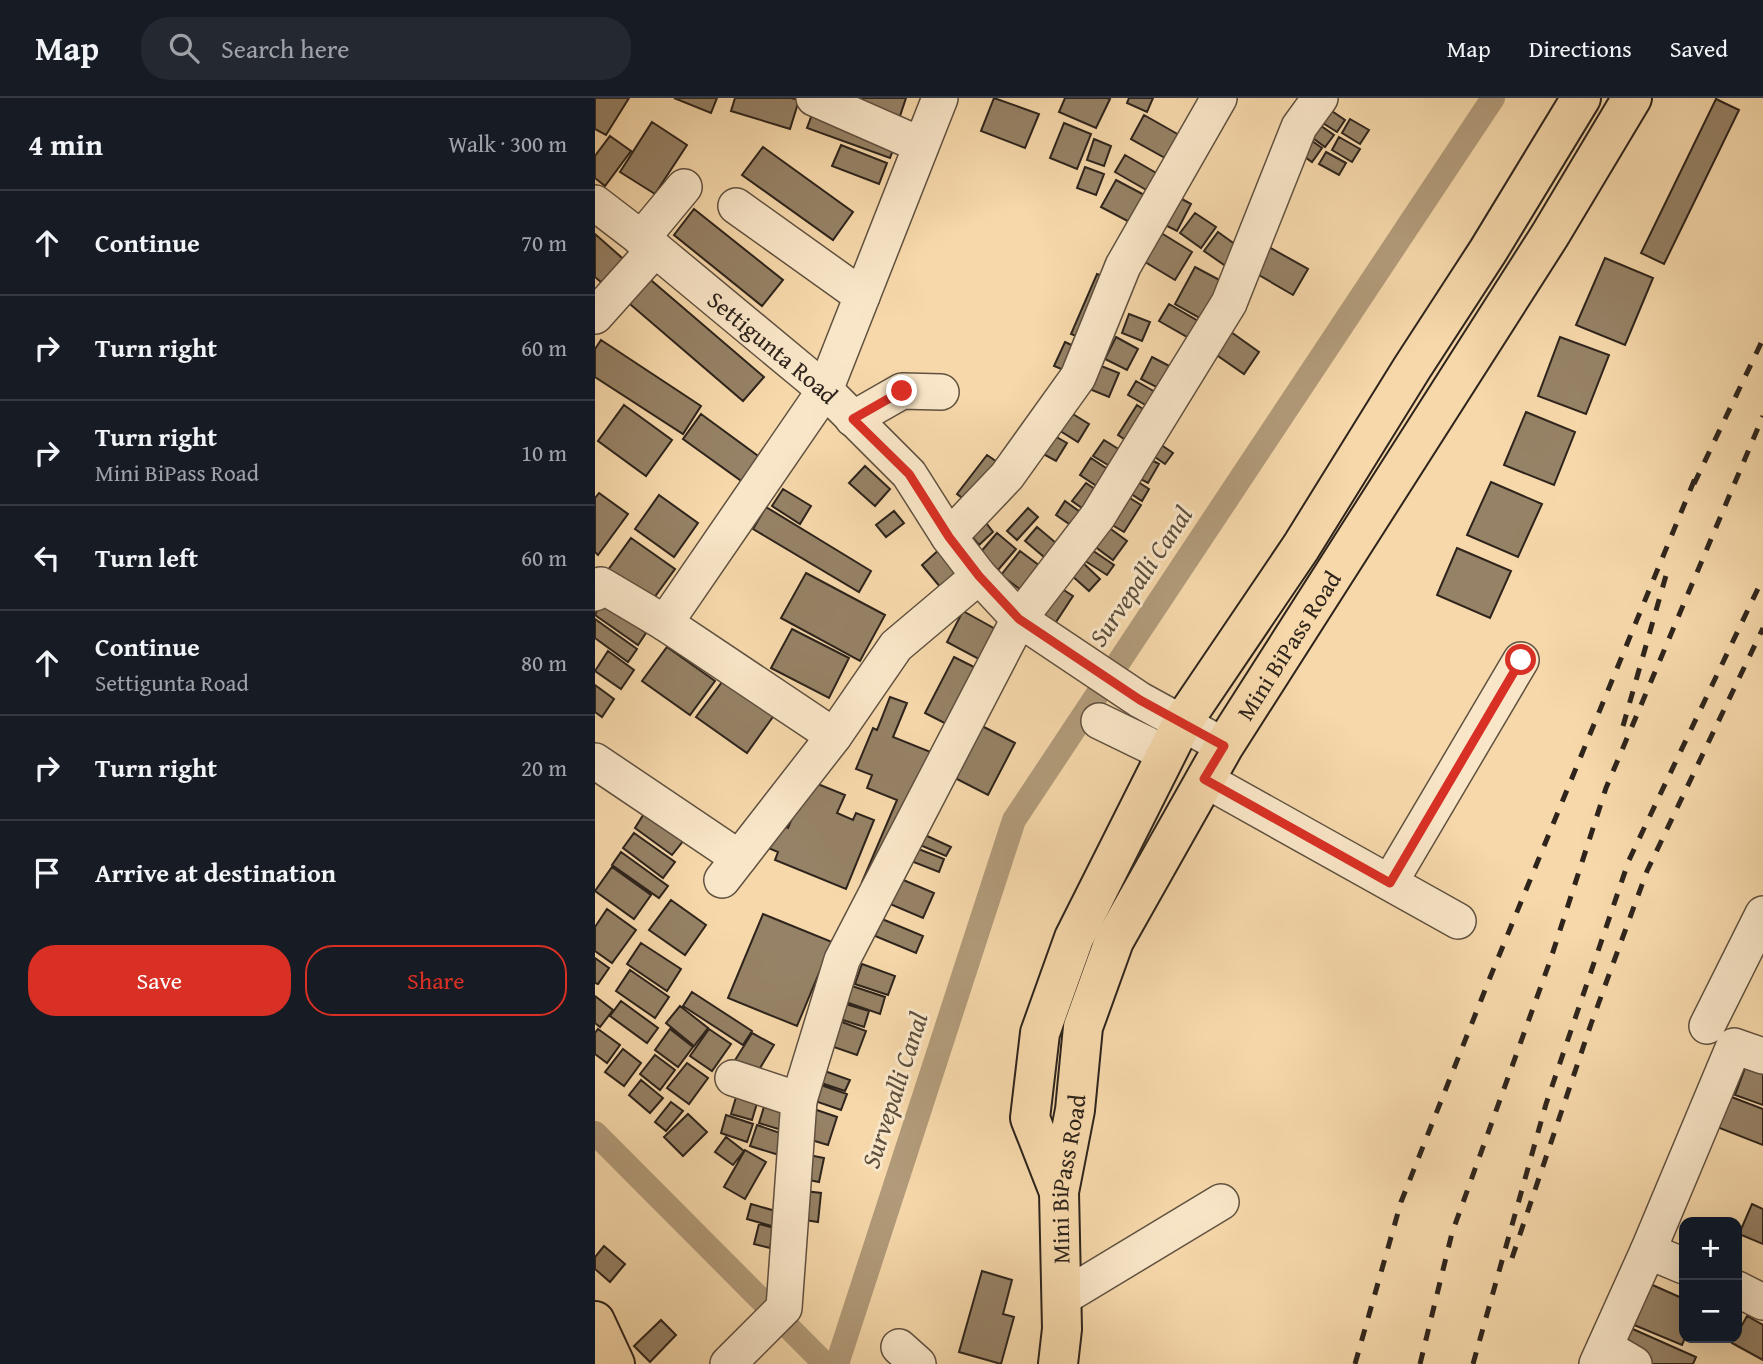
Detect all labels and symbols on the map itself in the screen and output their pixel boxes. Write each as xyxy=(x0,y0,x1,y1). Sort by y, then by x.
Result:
street label: Settigunta Road xyxy=(700,282,847,412)
route end xyxy=(886,375,917,406)
water label: Survepalli Canal xyxy=(1078,498,1202,654)
street label: Mini BiPass Road xyxy=(1227,564,1349,727)
route start xyxy=(1505,644,1536,675)
water label: Survepalli Canal xyxy=(850,1007,938,1173)
street label: Mini BiPass Road xyxy=(1041,1092,1094,1264)

